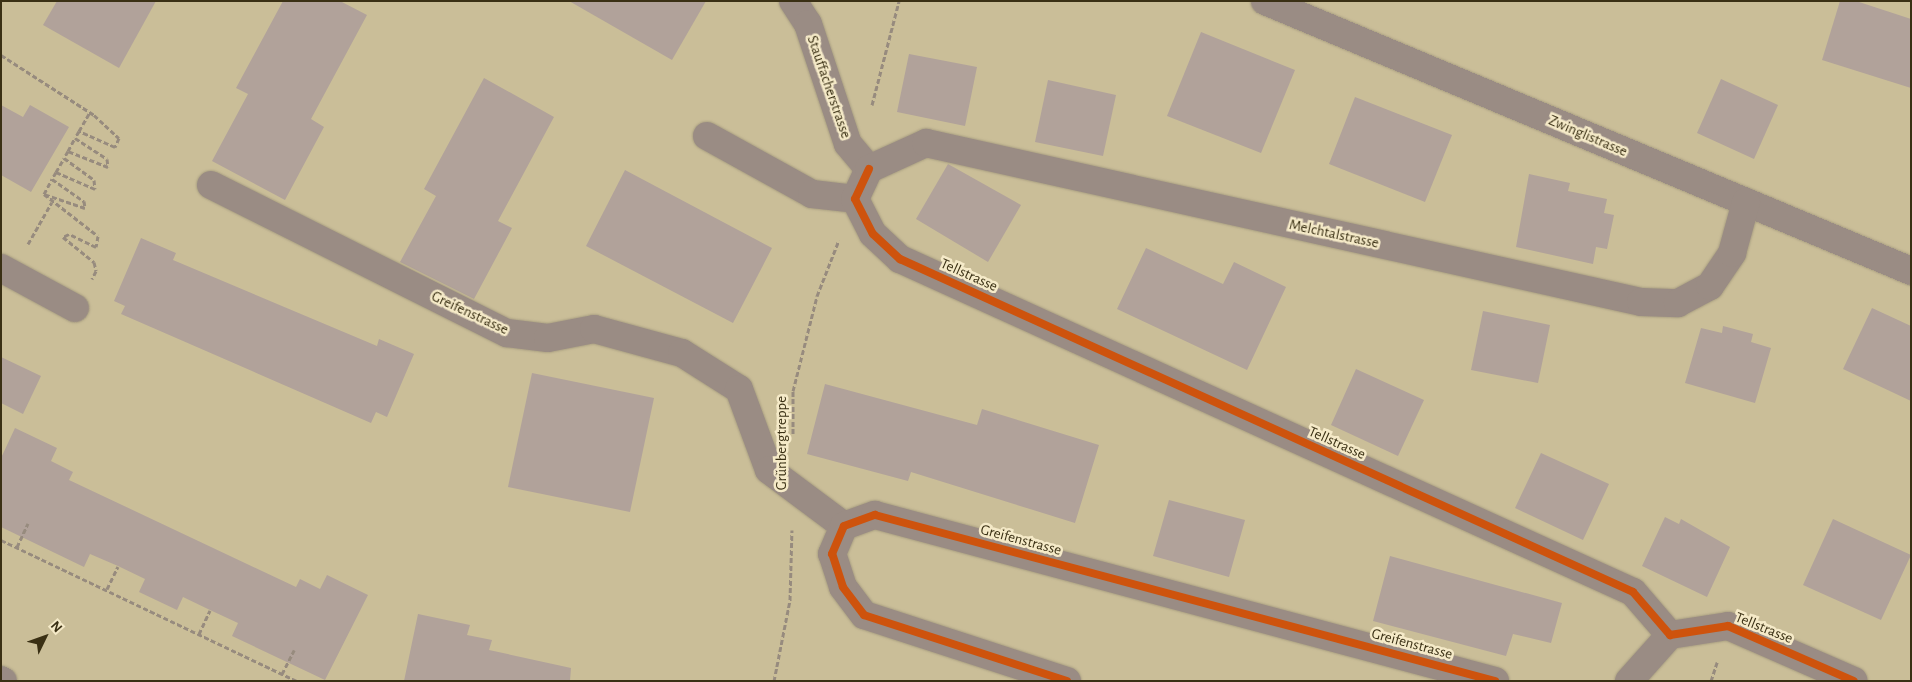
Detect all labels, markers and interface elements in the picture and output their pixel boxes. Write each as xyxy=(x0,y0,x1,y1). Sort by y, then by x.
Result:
street label: Stauffacherstrasse xyxy=(803,33,855,141)
street label: Zwinglistrasse xyxy=(1546,111,1630,161)
street label: Melchtalstrasse xyxy=(1288,216,1380,252)
street label: Tellstrasse xyxy=(938,254,1000,296)
street label: Greifenstrasse xyxy=(429,287,511,339)
street label: Grünbergtreppe xyxy=(773,396,791,490)
street label: Tellstrasse xyxy=(1306,422,1368,464)
street label: Greifenstrasse xyxy=(979,521,1063,559)
street label: Tellstrasse xyxy=(1733,608,1795,648)
north arrow xyxy=(20,612,70,662)
text: N xyxy=(48,619,65,635)
street label: Greifenstrasse xyxy=(1370,625,1454,663)

